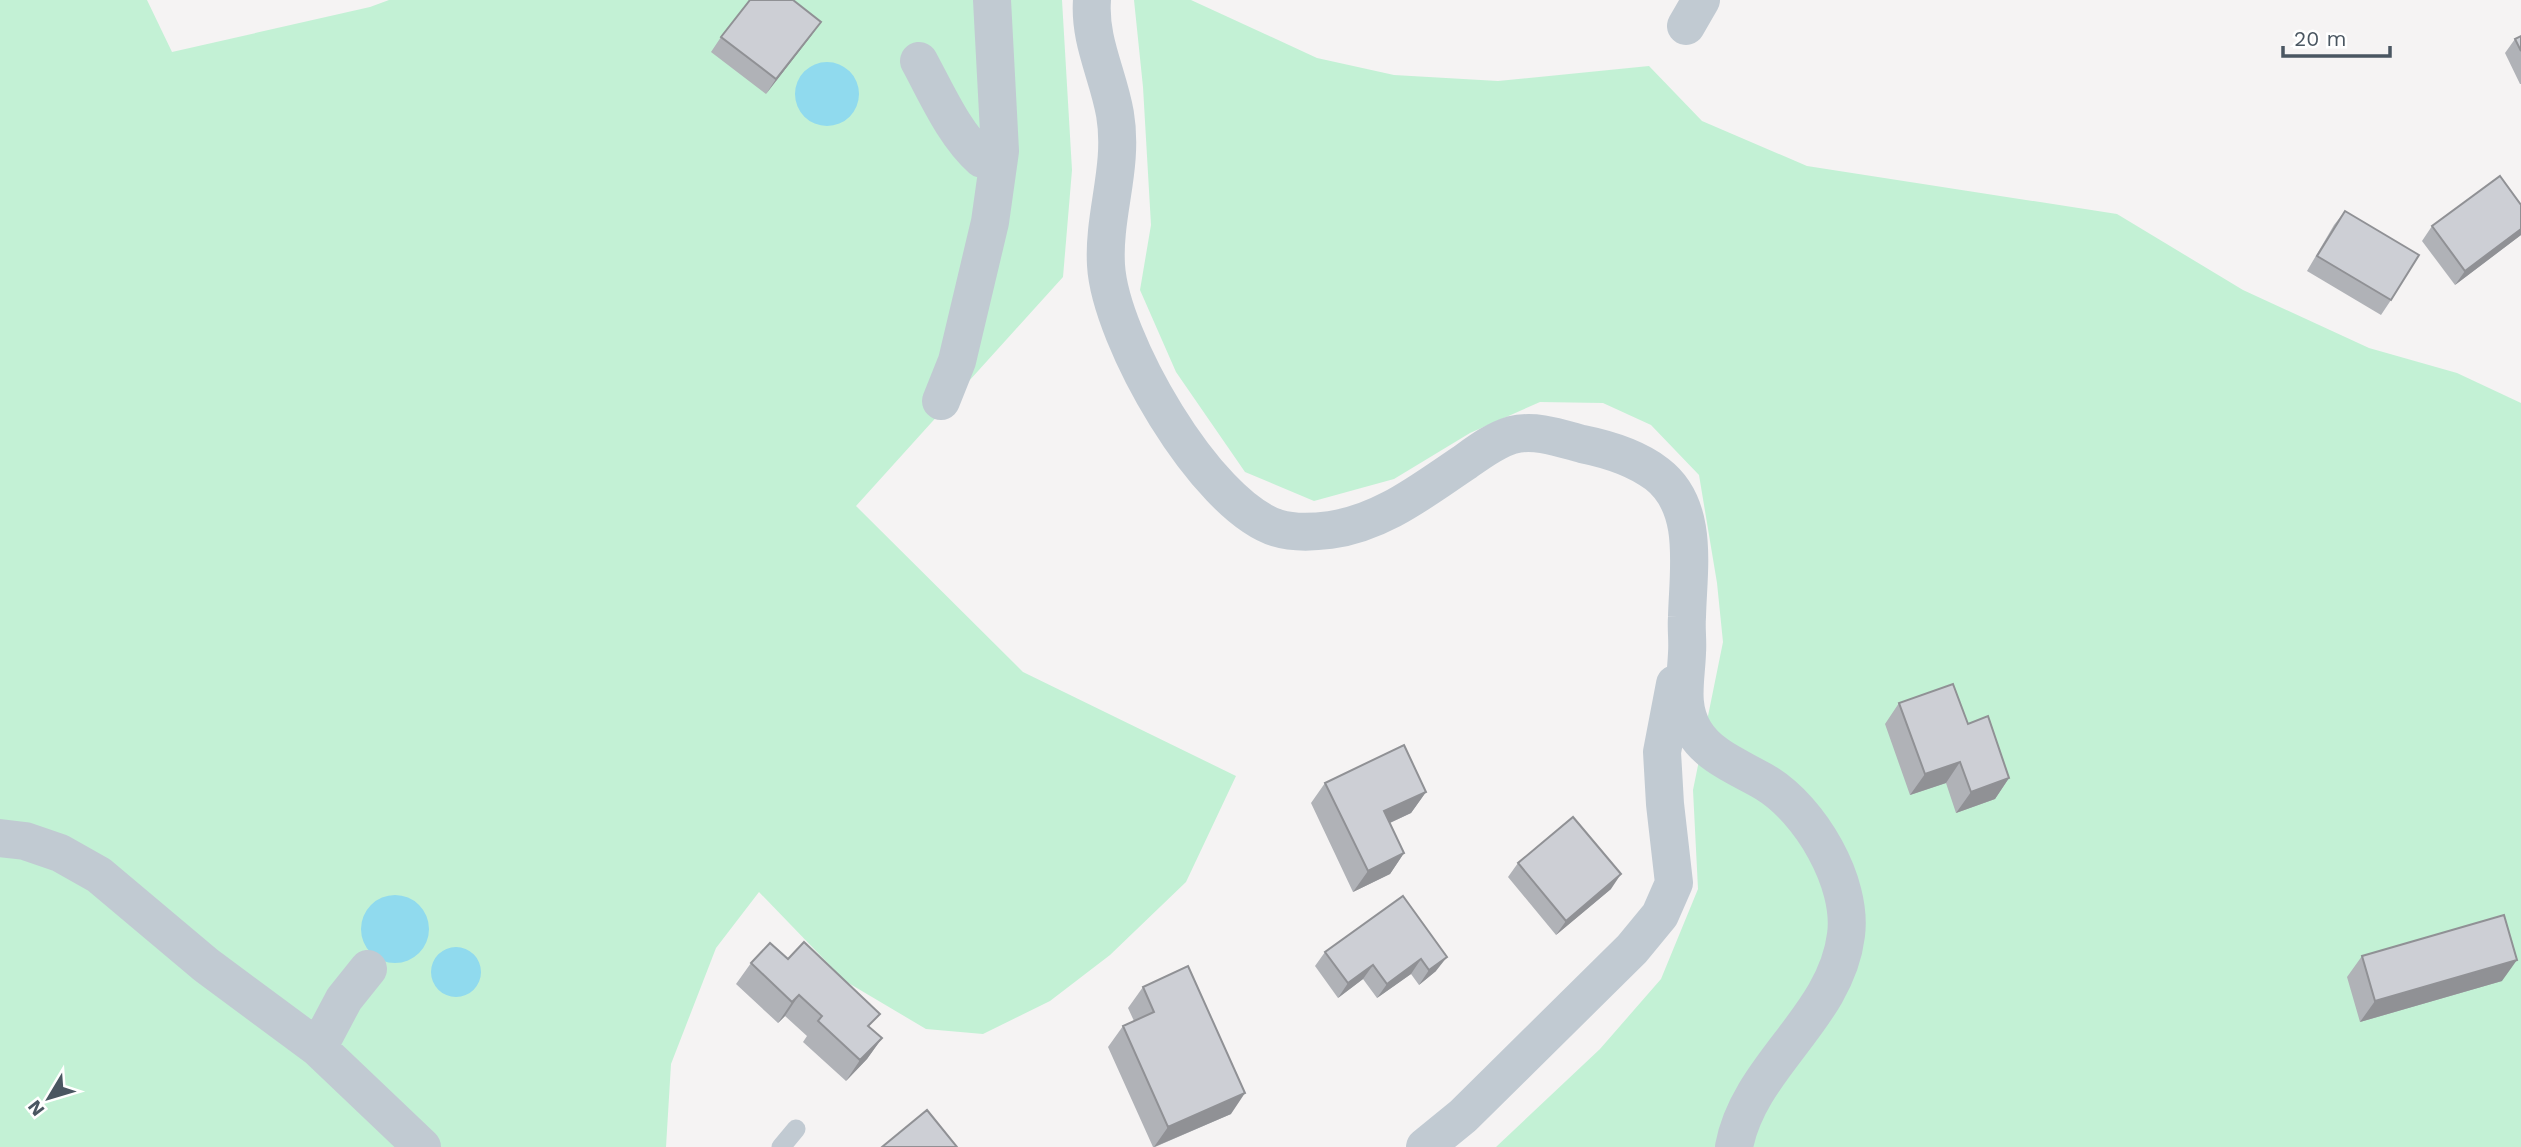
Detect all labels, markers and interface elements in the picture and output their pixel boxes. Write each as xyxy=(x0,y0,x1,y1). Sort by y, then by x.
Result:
scale bar xyxy=(2283,14,2390,58)
text: 20 m xyxy=(2294,26,2346,51)
north arrow xyxy=(14,1063,84,1133)
text: N xyxy=(23,1096,49,1121)

